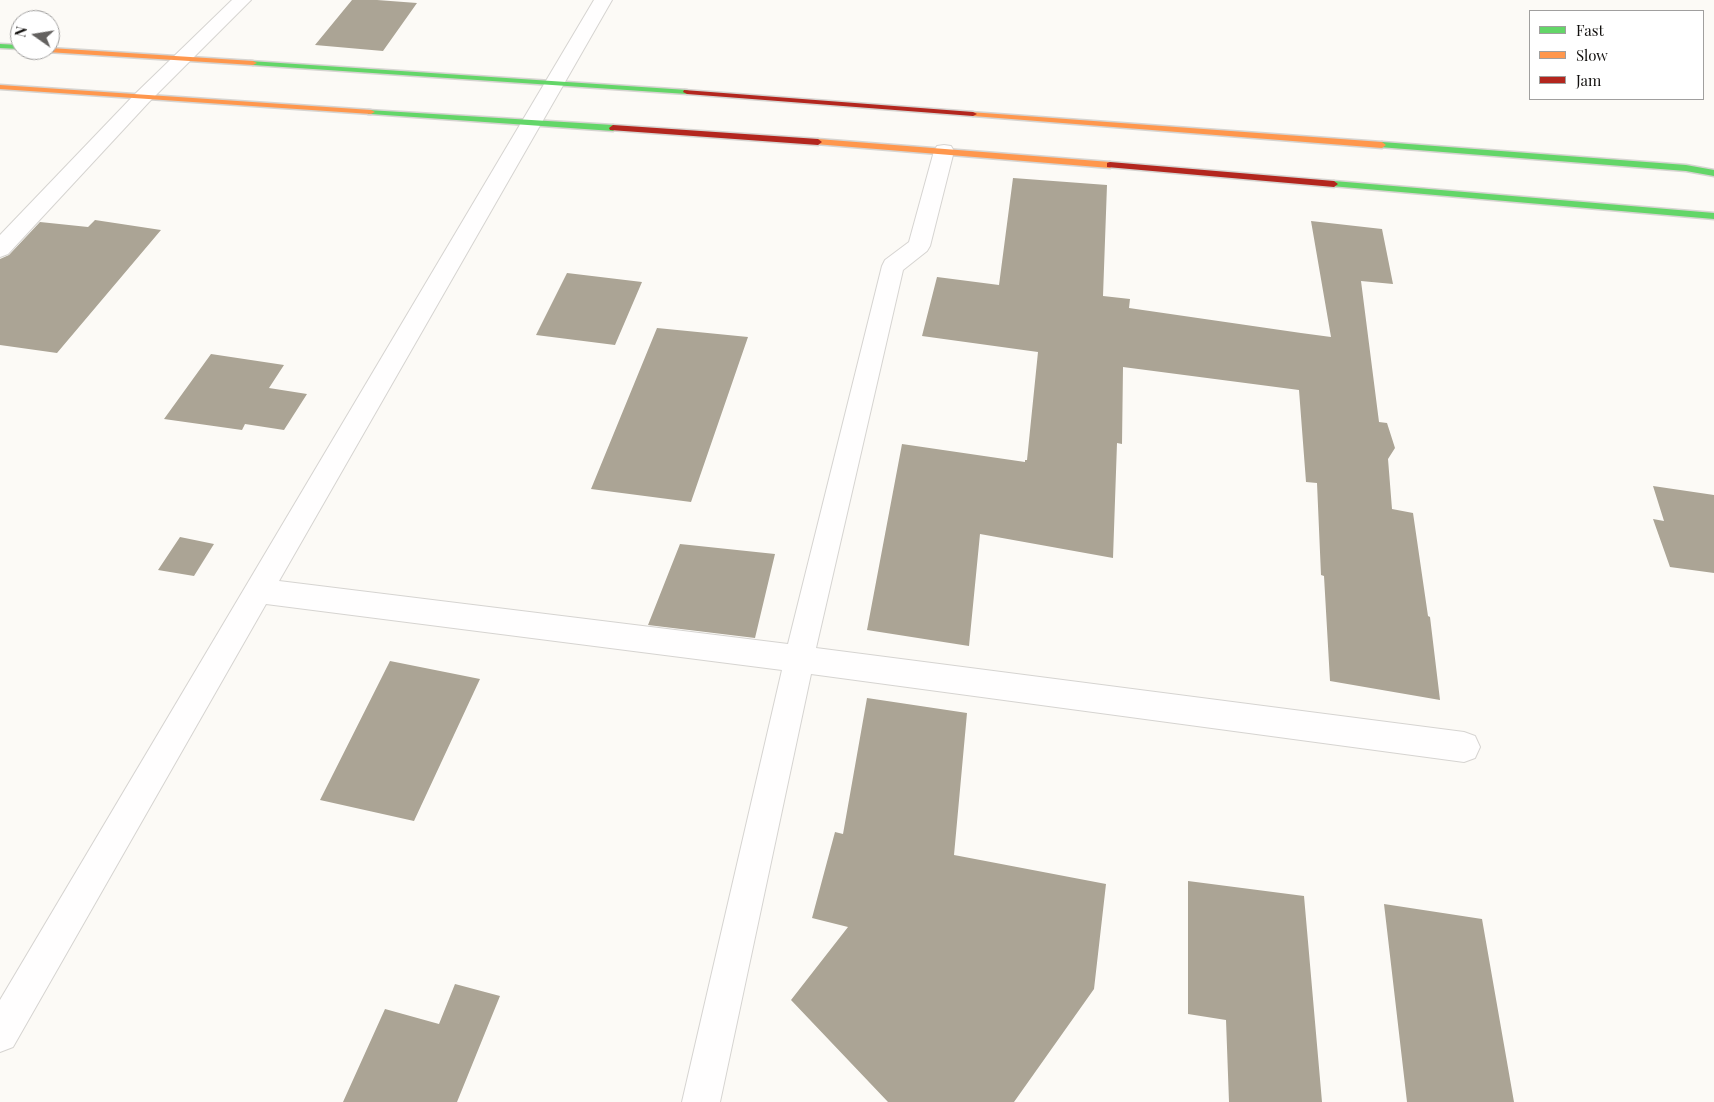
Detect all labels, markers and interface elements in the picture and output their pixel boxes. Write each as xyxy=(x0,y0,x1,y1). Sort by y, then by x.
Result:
north arrow xyxy=(10,10,60,60)
legend xyxy=(1529,10,1704,100)
text: Fast xyxy=(1576,20,1604,40)
text: N xyxy=(10,25,31,39)
text: Slow xyxy=(1576,45,1608,65)
text: Jam xyxy=(1576,70,1601,90)

